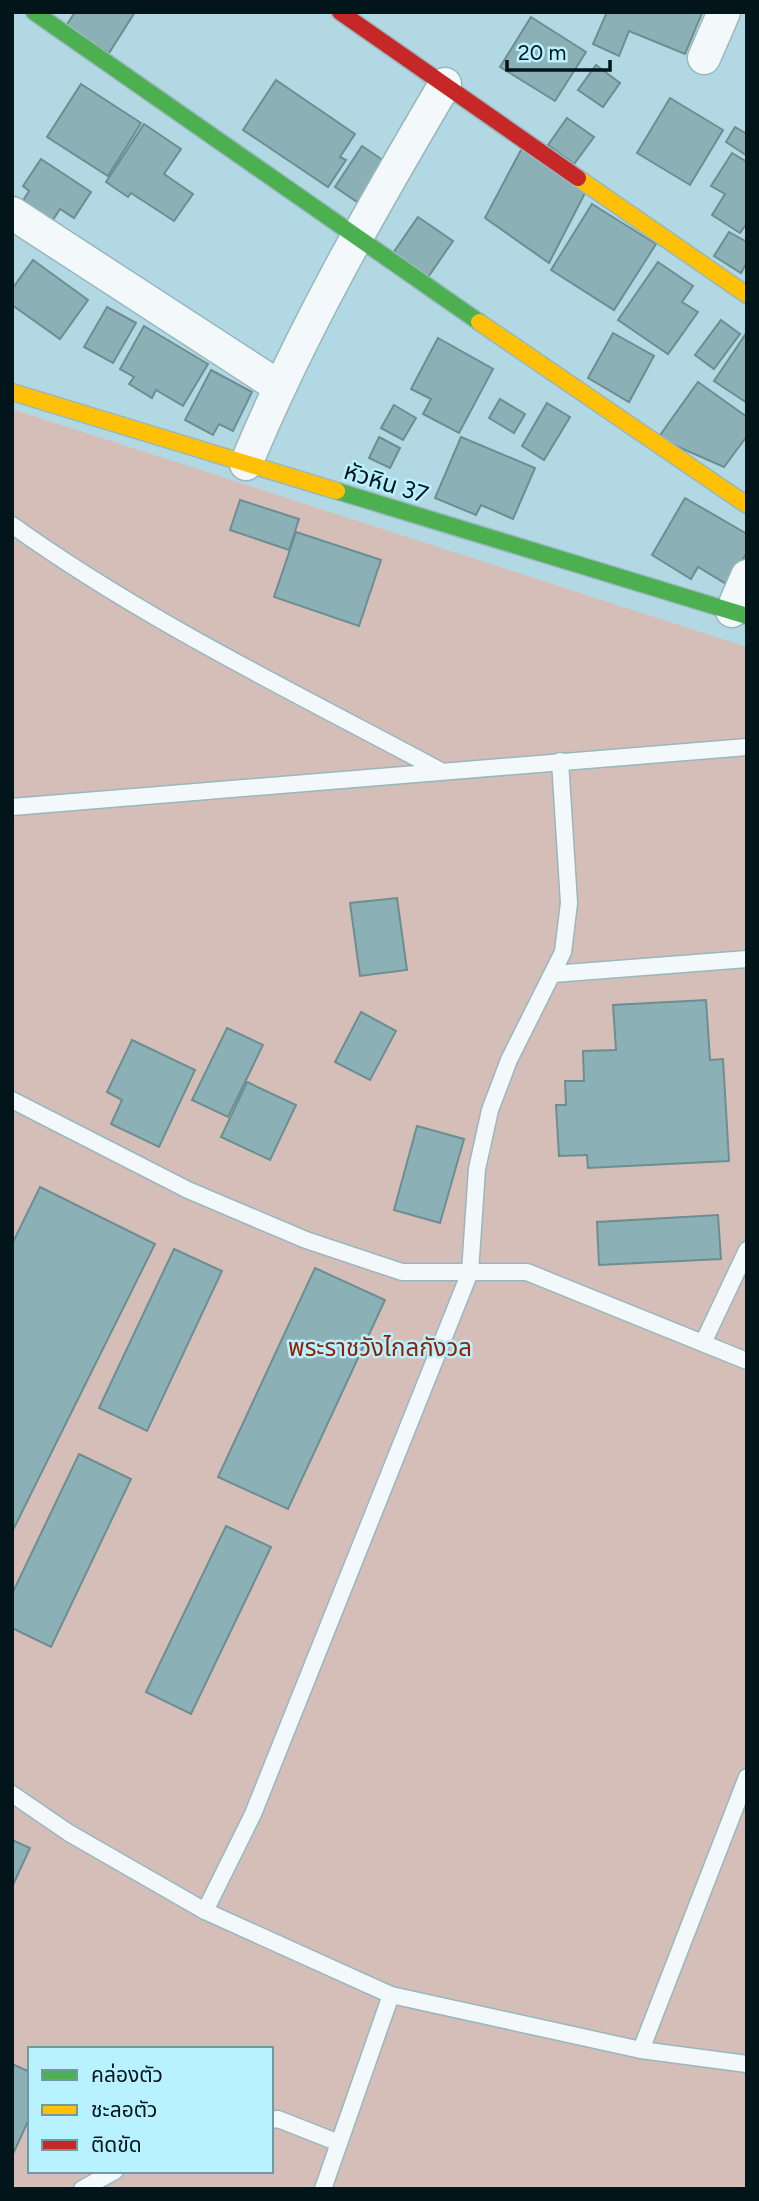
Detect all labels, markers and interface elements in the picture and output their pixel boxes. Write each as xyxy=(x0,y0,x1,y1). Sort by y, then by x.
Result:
scale bar xyxy=(507,28,610,72)
text: 20 m xyxy=(518,40,566,65)
street label: หัวหิน 37 xyxy=(341,456,432,509)
park label: พระราชวังไกลกังวล xyxy=(288,1333,472,1362)
legend xyxy=(28,2047,273,2173)
text: คล่องตัว xyxy=(91,2062,163,2087)
text: ชะลอตัว xyxy=(91,2097,157,2122)
text: ติดขัด xyxy=(91,2132,142,2157)

